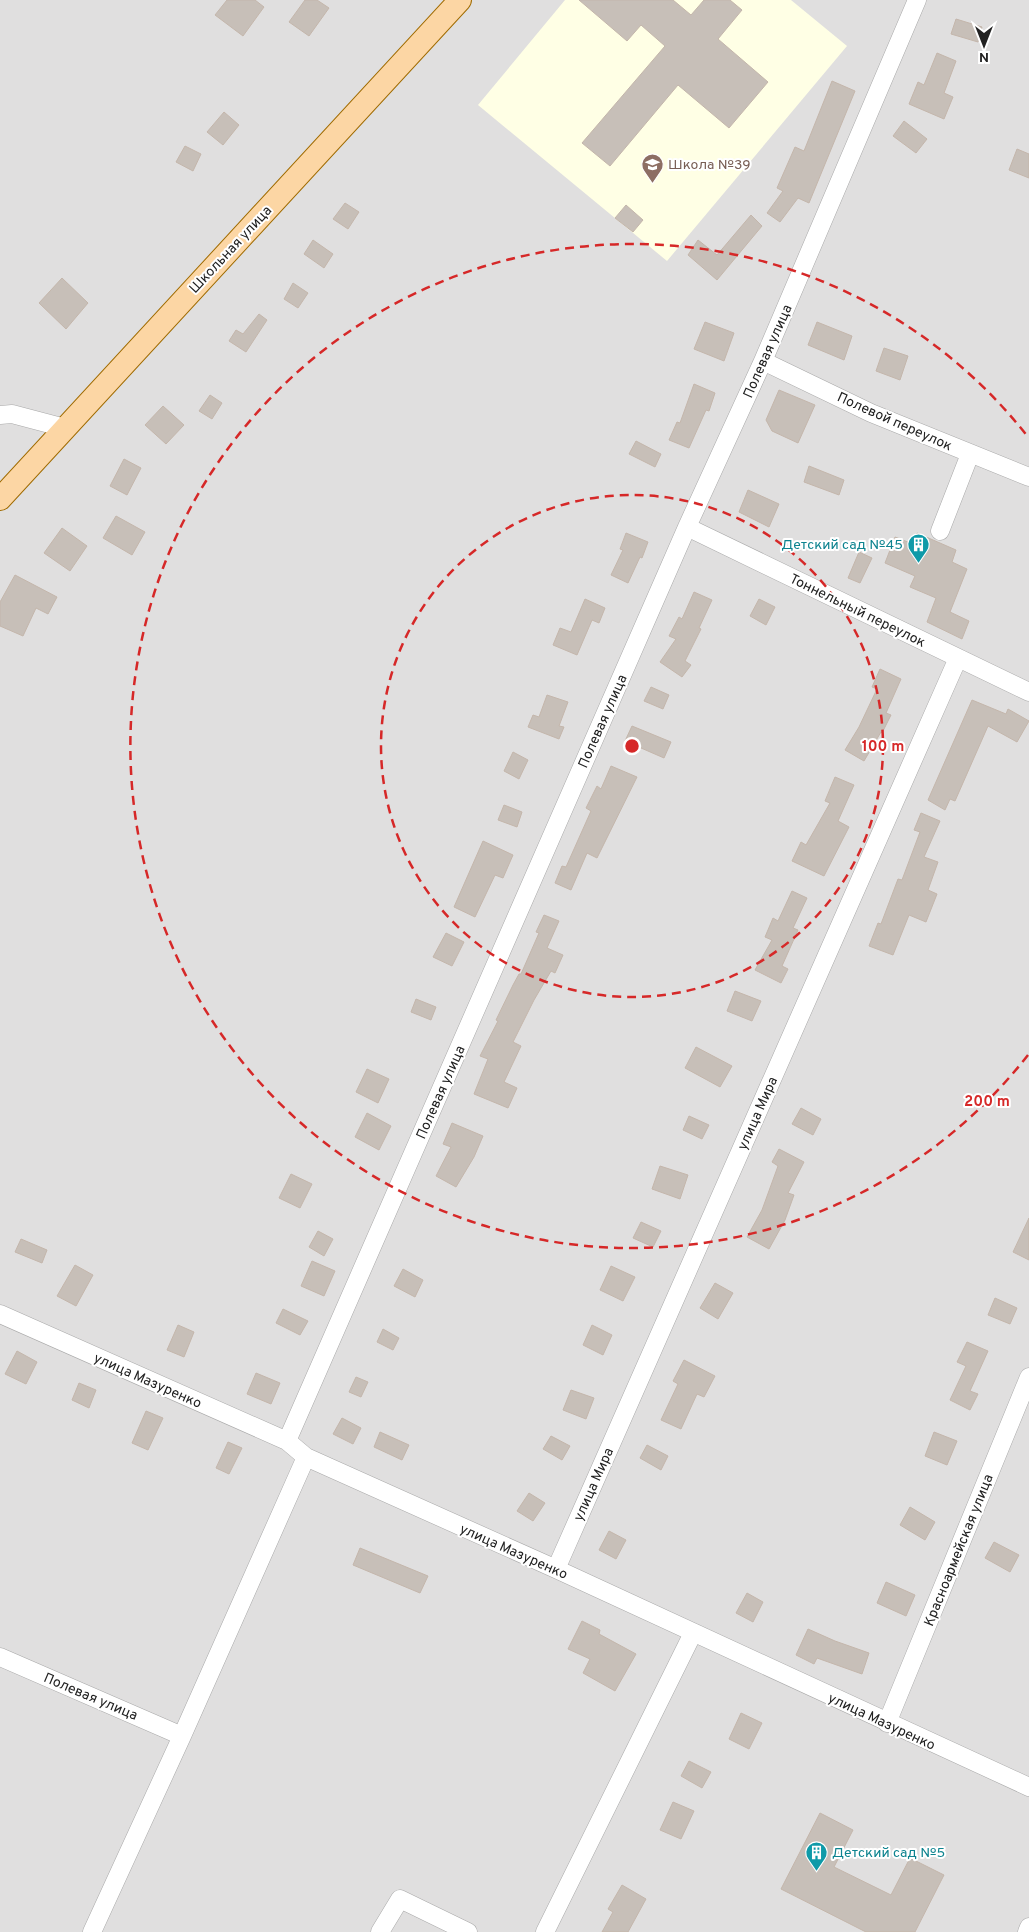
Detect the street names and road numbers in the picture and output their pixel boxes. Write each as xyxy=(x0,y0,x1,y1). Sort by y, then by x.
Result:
street label: Школьная улица xyxy=(186,203,276,297)
street label: Полевая улица xyxy=(740,302,797,401)
street label: Полевой переулок xyxy=(834,389,955,455)
street label: Тоннельный переулок xyxy=(787,571,928,652)
street label: Полевая улица xyxy=(575,672,632,771)
street label: Полевая улица xyxy=(413,1043,470,1142)
street label: улица Мира xyxy=(735,1074,782,1153)
street label: улица Мазуренко xyxy=(91,1350,204,1413)
street label: улица Мира xyxy=(571,1445,618,1524)
street label: Красноармейская улица xyxy=(921,1472,998,1629)
street label: улица Мазуренко xyxy=(457,1521,570,1584)
street label: Полевая улица xyxy=(41,1670,140,1725)
street label: улица Мазуренко xyxy=(825,1690,938,1755)

